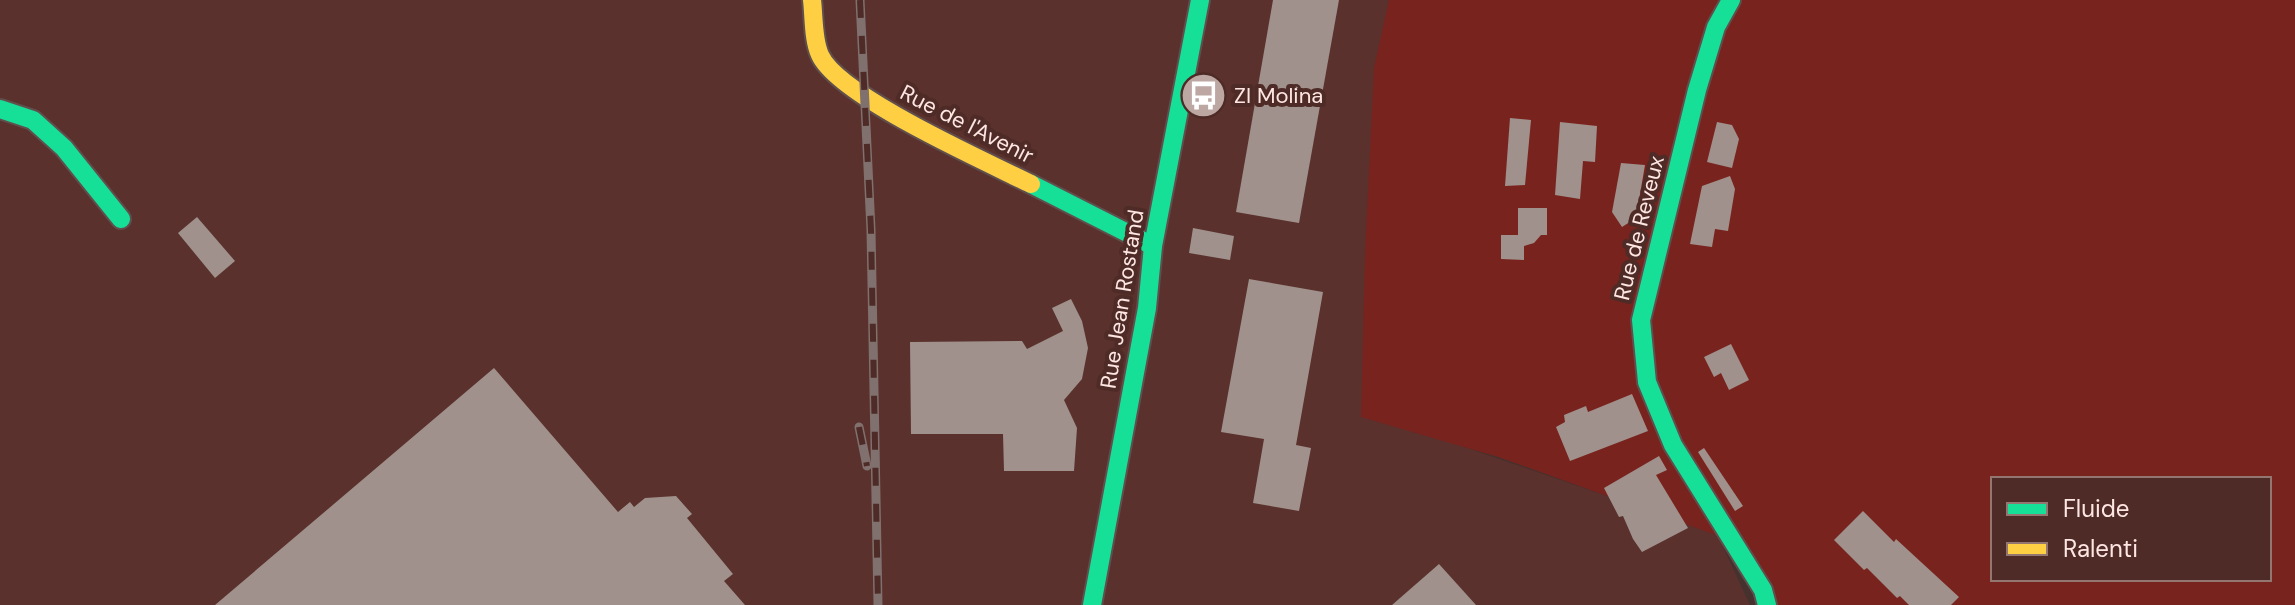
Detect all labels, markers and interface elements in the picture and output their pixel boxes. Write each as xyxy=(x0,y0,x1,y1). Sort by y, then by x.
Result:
bus stop icon: ZI Molina xyxy=(1179,71,1227,119)
street label: Rue de l'Avenir xyxy=(895,78,1039,170)
place label: ZI Molina xyxy=(1234,81,1323,110)
street label: Rue de Reveux xyxy=(1607,153,1671,303)
street label: Rue Jean Rostand xyxy=(1094,207,1150,391)
legend xyxy=(1991,477,2271,581)
text: Fluide xyxy=(2063,493,2129,524)
text: Ralenti xyxy=(2063,533,2138,564)

